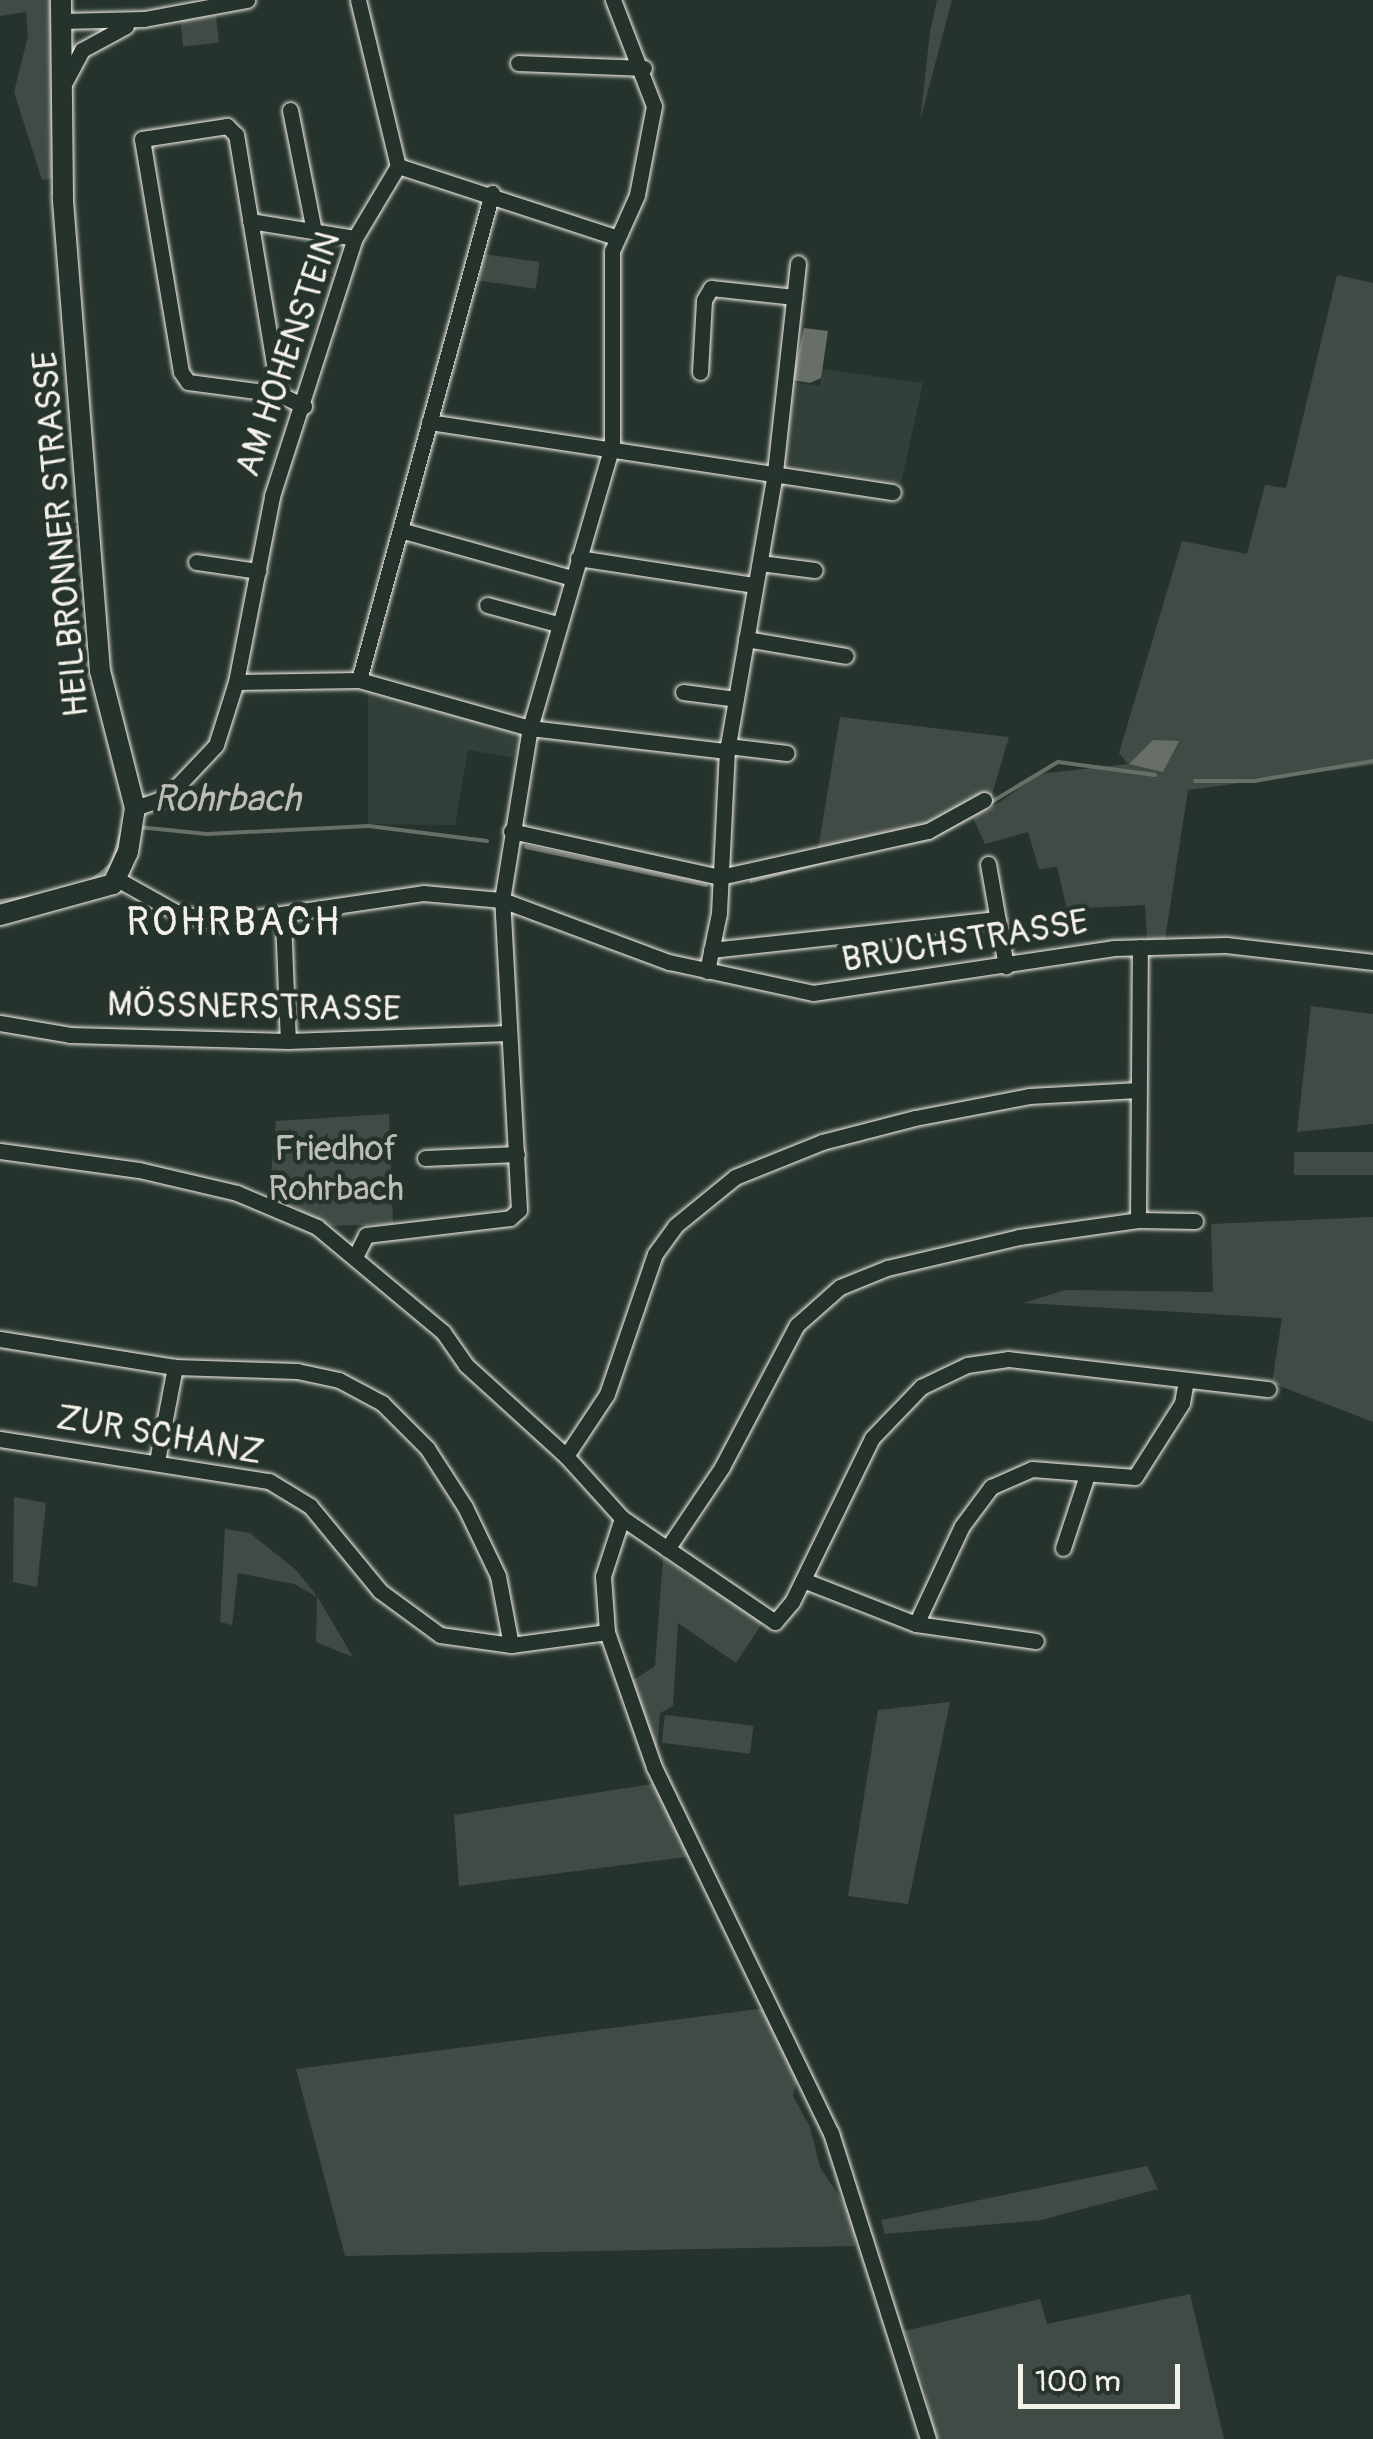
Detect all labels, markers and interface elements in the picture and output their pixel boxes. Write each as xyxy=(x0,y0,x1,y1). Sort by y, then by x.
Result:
street label: AM HOHENSTEIN xyxy=(226,226,350,482)
street label: HEILBRONNER STRASSE xyxy=(24,349,98,719)
water label: Rohrbach xyxy=(153,777,301,823)
district label: ROHRBACH xyxy=(126,899,342,947)
street label: BRUCHSTRASSE xyxy=(839,901,1091,981)
street label: MÖSSNERSTRASSE xyxy=(107,983,401,1031)
park label: Friedhof Rohrbach xyxy=(268,1128,404,1210)
street label: ZUR SCHANZ xyxy=(53,1396,267,1474)
scale bar xyxy=(1023,2344,1186,2406)
text: 100 m xyxy=(1035,2363,1121,2400)

